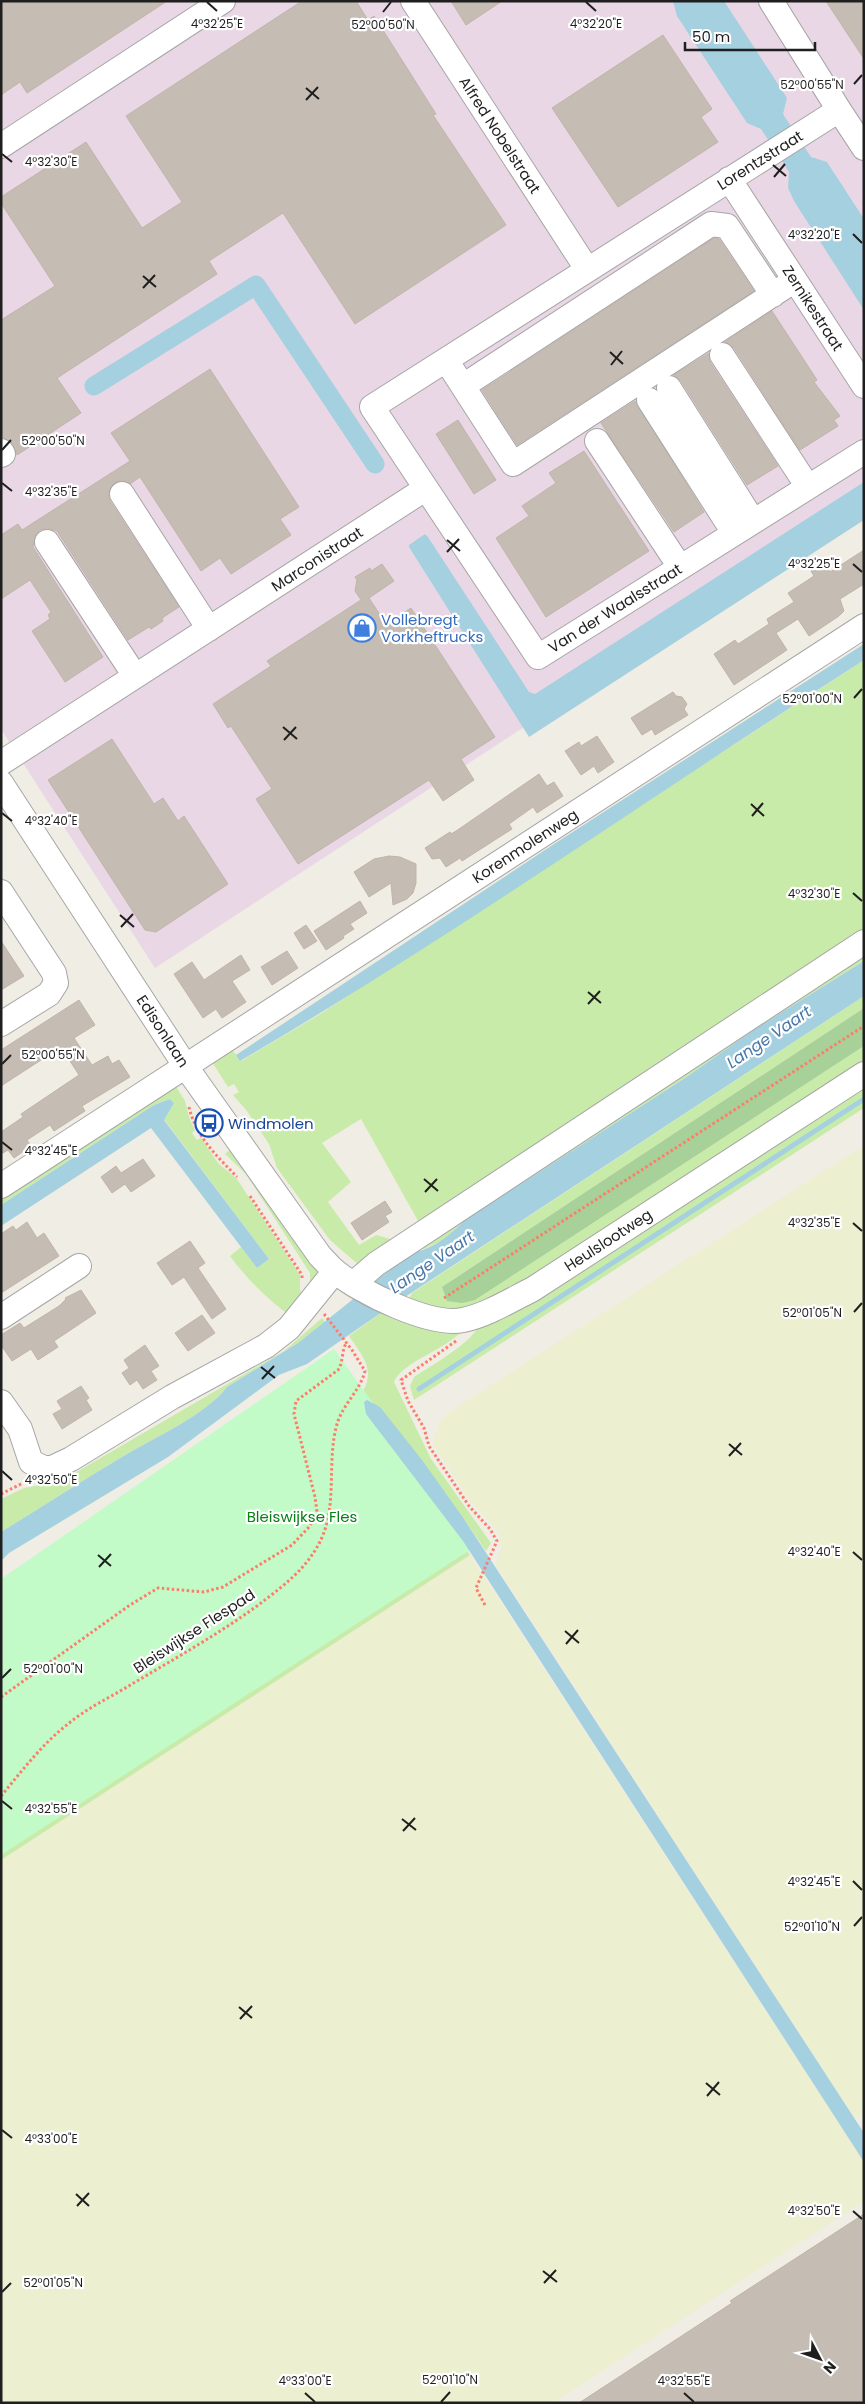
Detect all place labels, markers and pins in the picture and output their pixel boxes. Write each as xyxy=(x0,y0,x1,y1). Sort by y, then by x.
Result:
place label: Vollebregt Vorkheftrucks xyxy=(381,609,483,647)
shop icon: Vollebregt Vorkheftrucks xyxy=(347,613,377,643)
bus stop icon: Windmolen xyxy=(194,1108,224,1138)
place label: Windmolen xyxy=(228,1113,314,1134)

